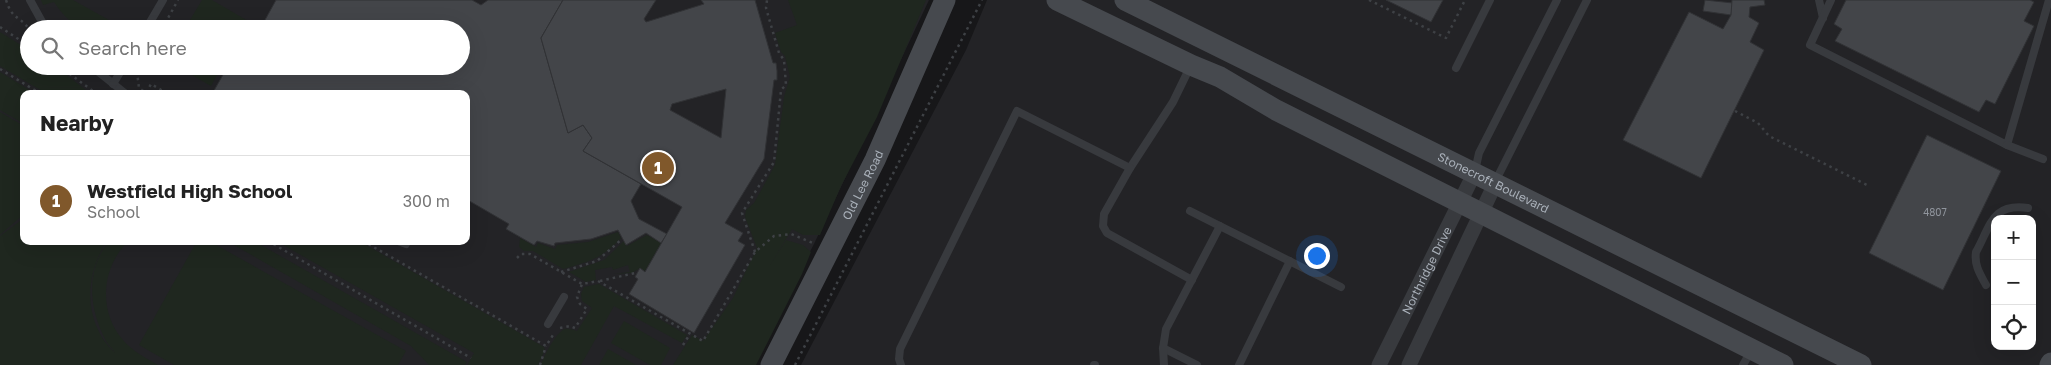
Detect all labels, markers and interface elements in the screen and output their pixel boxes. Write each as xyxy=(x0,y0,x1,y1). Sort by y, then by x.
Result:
search box xyxy=(20,20,470,75)
icon: search xyxy=(38,34,66,62)
text: Search here xyxy=(78,36,187,59)
text: Nearby xyxy=(40,110,114,136)
street label: Old Lee Road xyxy=(838,148,886,222)
street label: Stonecroft Boulevard xyxy=(1435,148,1552,216)
pin: 1 xyxy=(642,149,674,187)
text: Westfield High School xyxy=(87,179,292,202)
text: 1 xyxy=(52,191,60,211)
text: 300 m xyxy=(403,191,450,211)
text: School xyxy=(87,202,140,222)
house number: 4807 xyxy=(1923,206,1947,218)
map controls xyxy=(1991,215,2036,350)
button: + xyxy=(1991,215,2036,260)
street label: Northridge Drive xyxy=(1398,224,1454,316)
your location xyxy=(1304,243,1330,269)
button: − xyxy=(1991,260,2036,305)
button: locate xyxy=(1991,305,2036,350)

